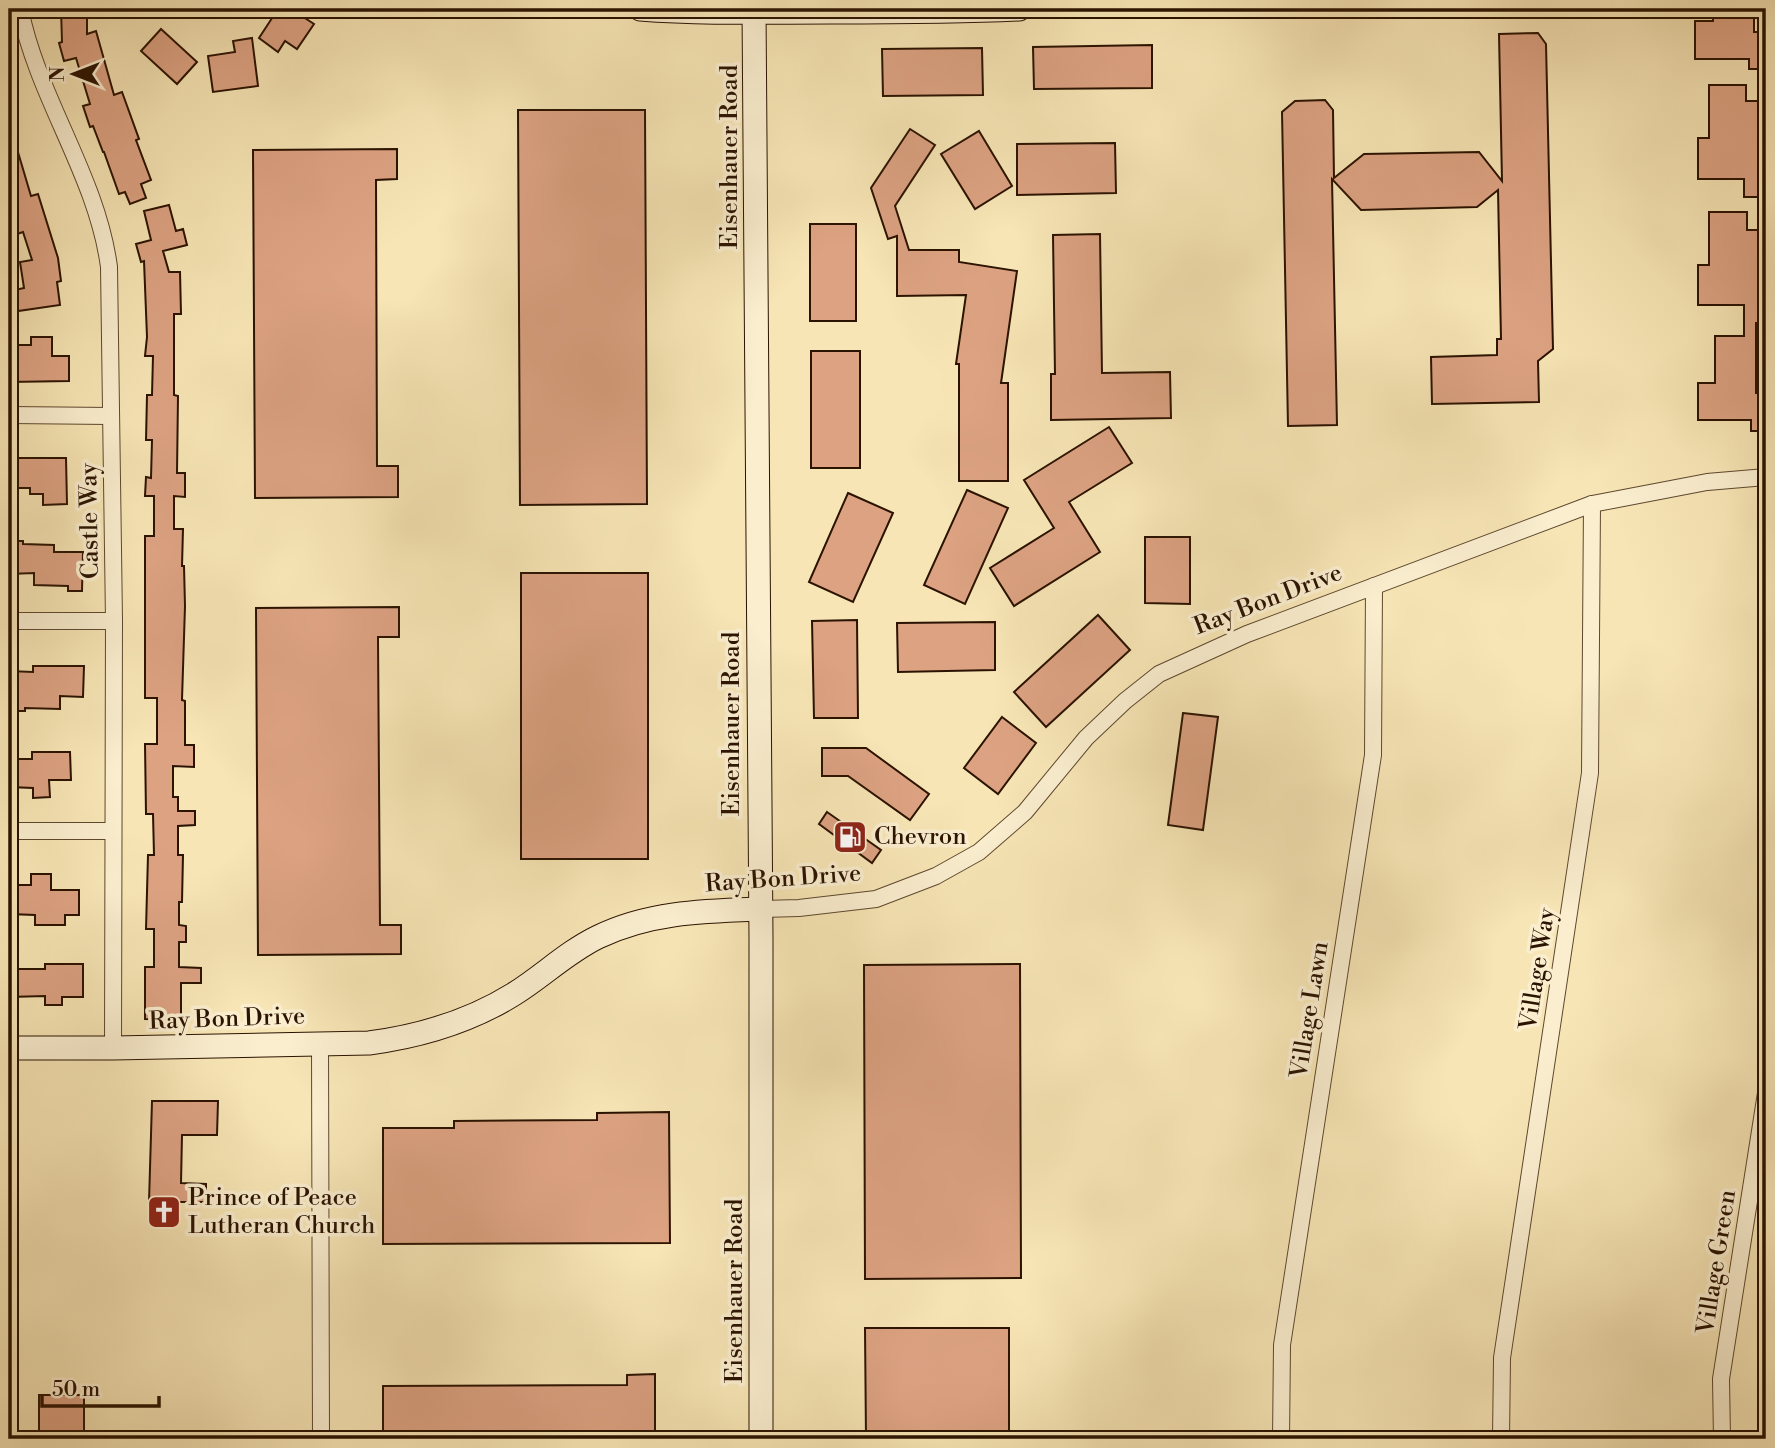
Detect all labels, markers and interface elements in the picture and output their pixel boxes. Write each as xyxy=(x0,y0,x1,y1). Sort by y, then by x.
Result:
north arrow xyxy=(38,38,108,108)
street label: Eisenhauer Road xyxy=(715,64,745,249)
text: N xyxy=(46,66,70,82)
street label: Castle Way xyxy=(74,462,106,579)
street label: Ray Bon Drive xyxy=(1190,558,1346,642)
street label: Eisenhauer Road xyxy=(717,631,747,816)
fuel station icon: Chevron xyxy=(831,818,869,856)
place label: Chevron xyxy=(874,822,967,852)
street label: Ray Bon Drive xyxy=(704,859,862,899)
street label: Village Way xyxy=(1513,906,1562,1033)
street label: Village Lawn xyxy=(1284,940,1336,1081)
street label: Ray Bon Drive xyxy=(148,1001,306,1037)
place label: Prince of Peace Lutheran Church xyxy=(188,1183,375,1241)
street label: Village Green xyxy=(1691,1188,1743,1337)
church icon: Prince of Peace Lutheran Church xyxy=(145,1193,183,1231)
street label: Eisenhauer Road xyxy=(720,1198,750,1383)
scale bar xyxy=(42,1364,159,1408)
text: 50 m xyxy=(52,1377,100,1403)

